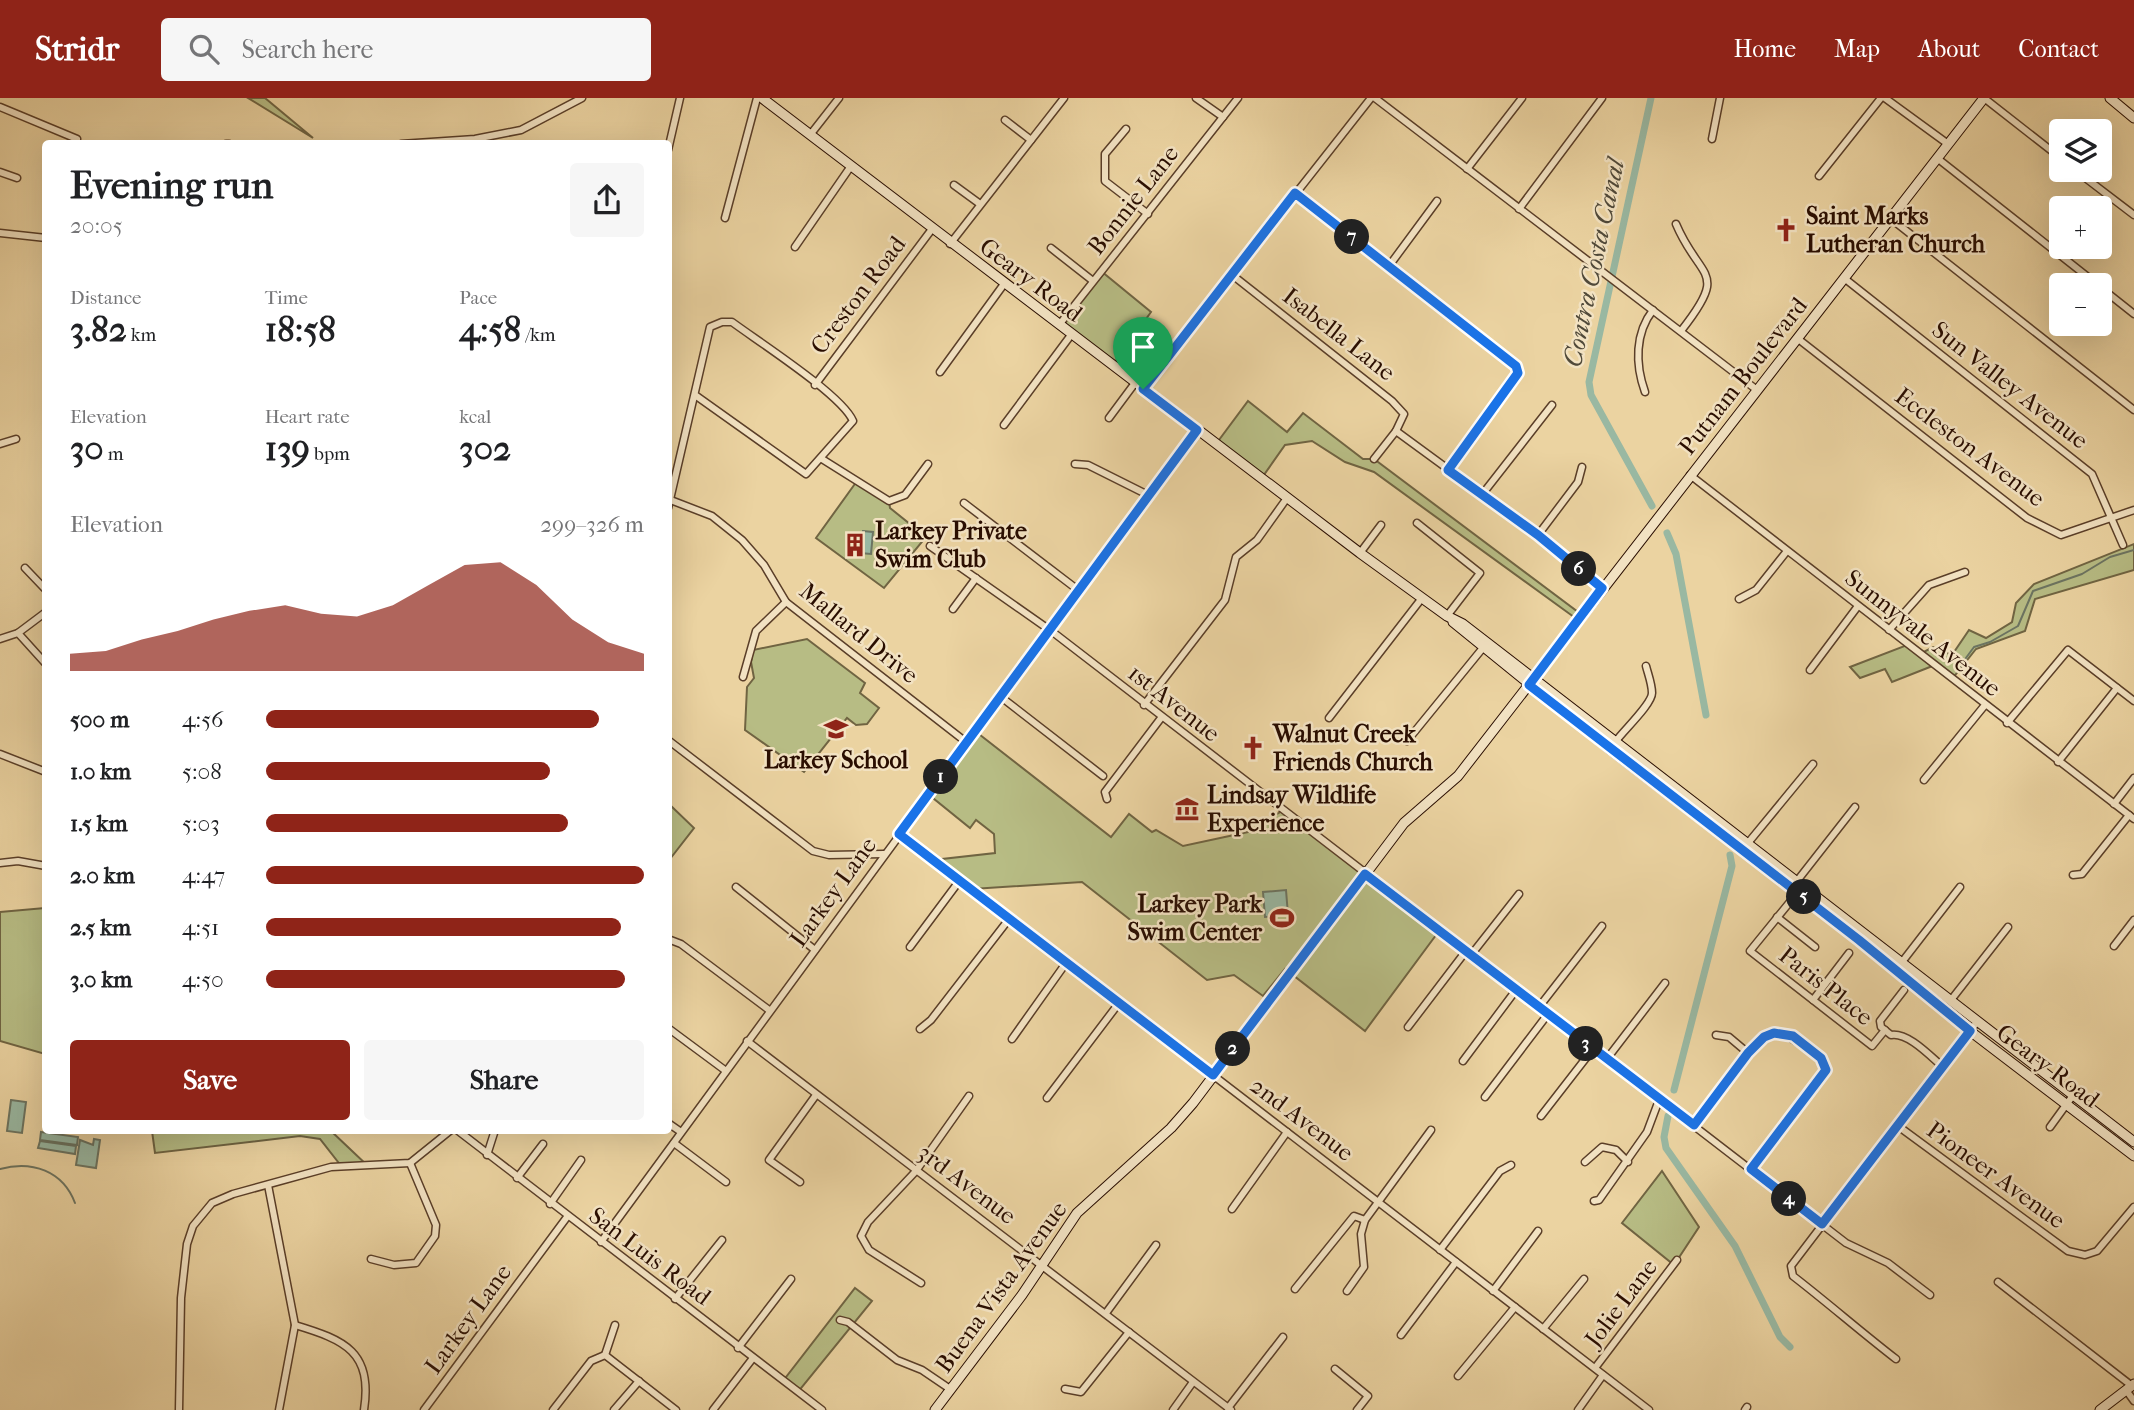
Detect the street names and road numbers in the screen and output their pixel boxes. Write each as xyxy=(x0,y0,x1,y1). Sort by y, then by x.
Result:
street label: Bonnie Lane xyxy=(1082,140,1184,260)
street label: Creston Road xyxy=(805,230,912,359)
street label: Geary Road xyxy=(974,232,1089,328)
street label: Isabella Lane xyxy=(1277,282,1401,387)
street label: Putnam Boulevard xyxy=(1673,291,1814,460)
street label: Sun Valley Avenue xyxy=(1926,315,2094,455)
street label: Eccleston Avenue xyxy=(1890,382,2050,512)
street label: Sunnyvale Avenue xyxy=(1840,564,2006,702)
street label: Mallard Drive xyxy=(794,577,924,689)
street label: 1st Avenue xyxy=(1123,659,1226,748)
street label: Larkey Lane xyxy=(784,832,882,952)
street label: Paris Place xyxy=(1774,941,1879,1031)
street label: Geary Road xyxy=(1991,1018,2106,1114)
street label: 2nd Avenue xyxy=(1245,1071,1359,1167)
street label: Pioneer Avenue xyxy=(1922,1116,2071,1235)
street label: 3rd Avenue xyxy=(912,1138,1022,1230)
street label: Buena Vista Avenue xyxy=(929,1196,1073,1378)
street label: San Luis Road xyxy=(584,1201,717,1311)
street label: Jolie Lane xyxy=(1578,1254,1663,1354)
street label: Larkey Lane xyxy=(419,1259,517,1379)

